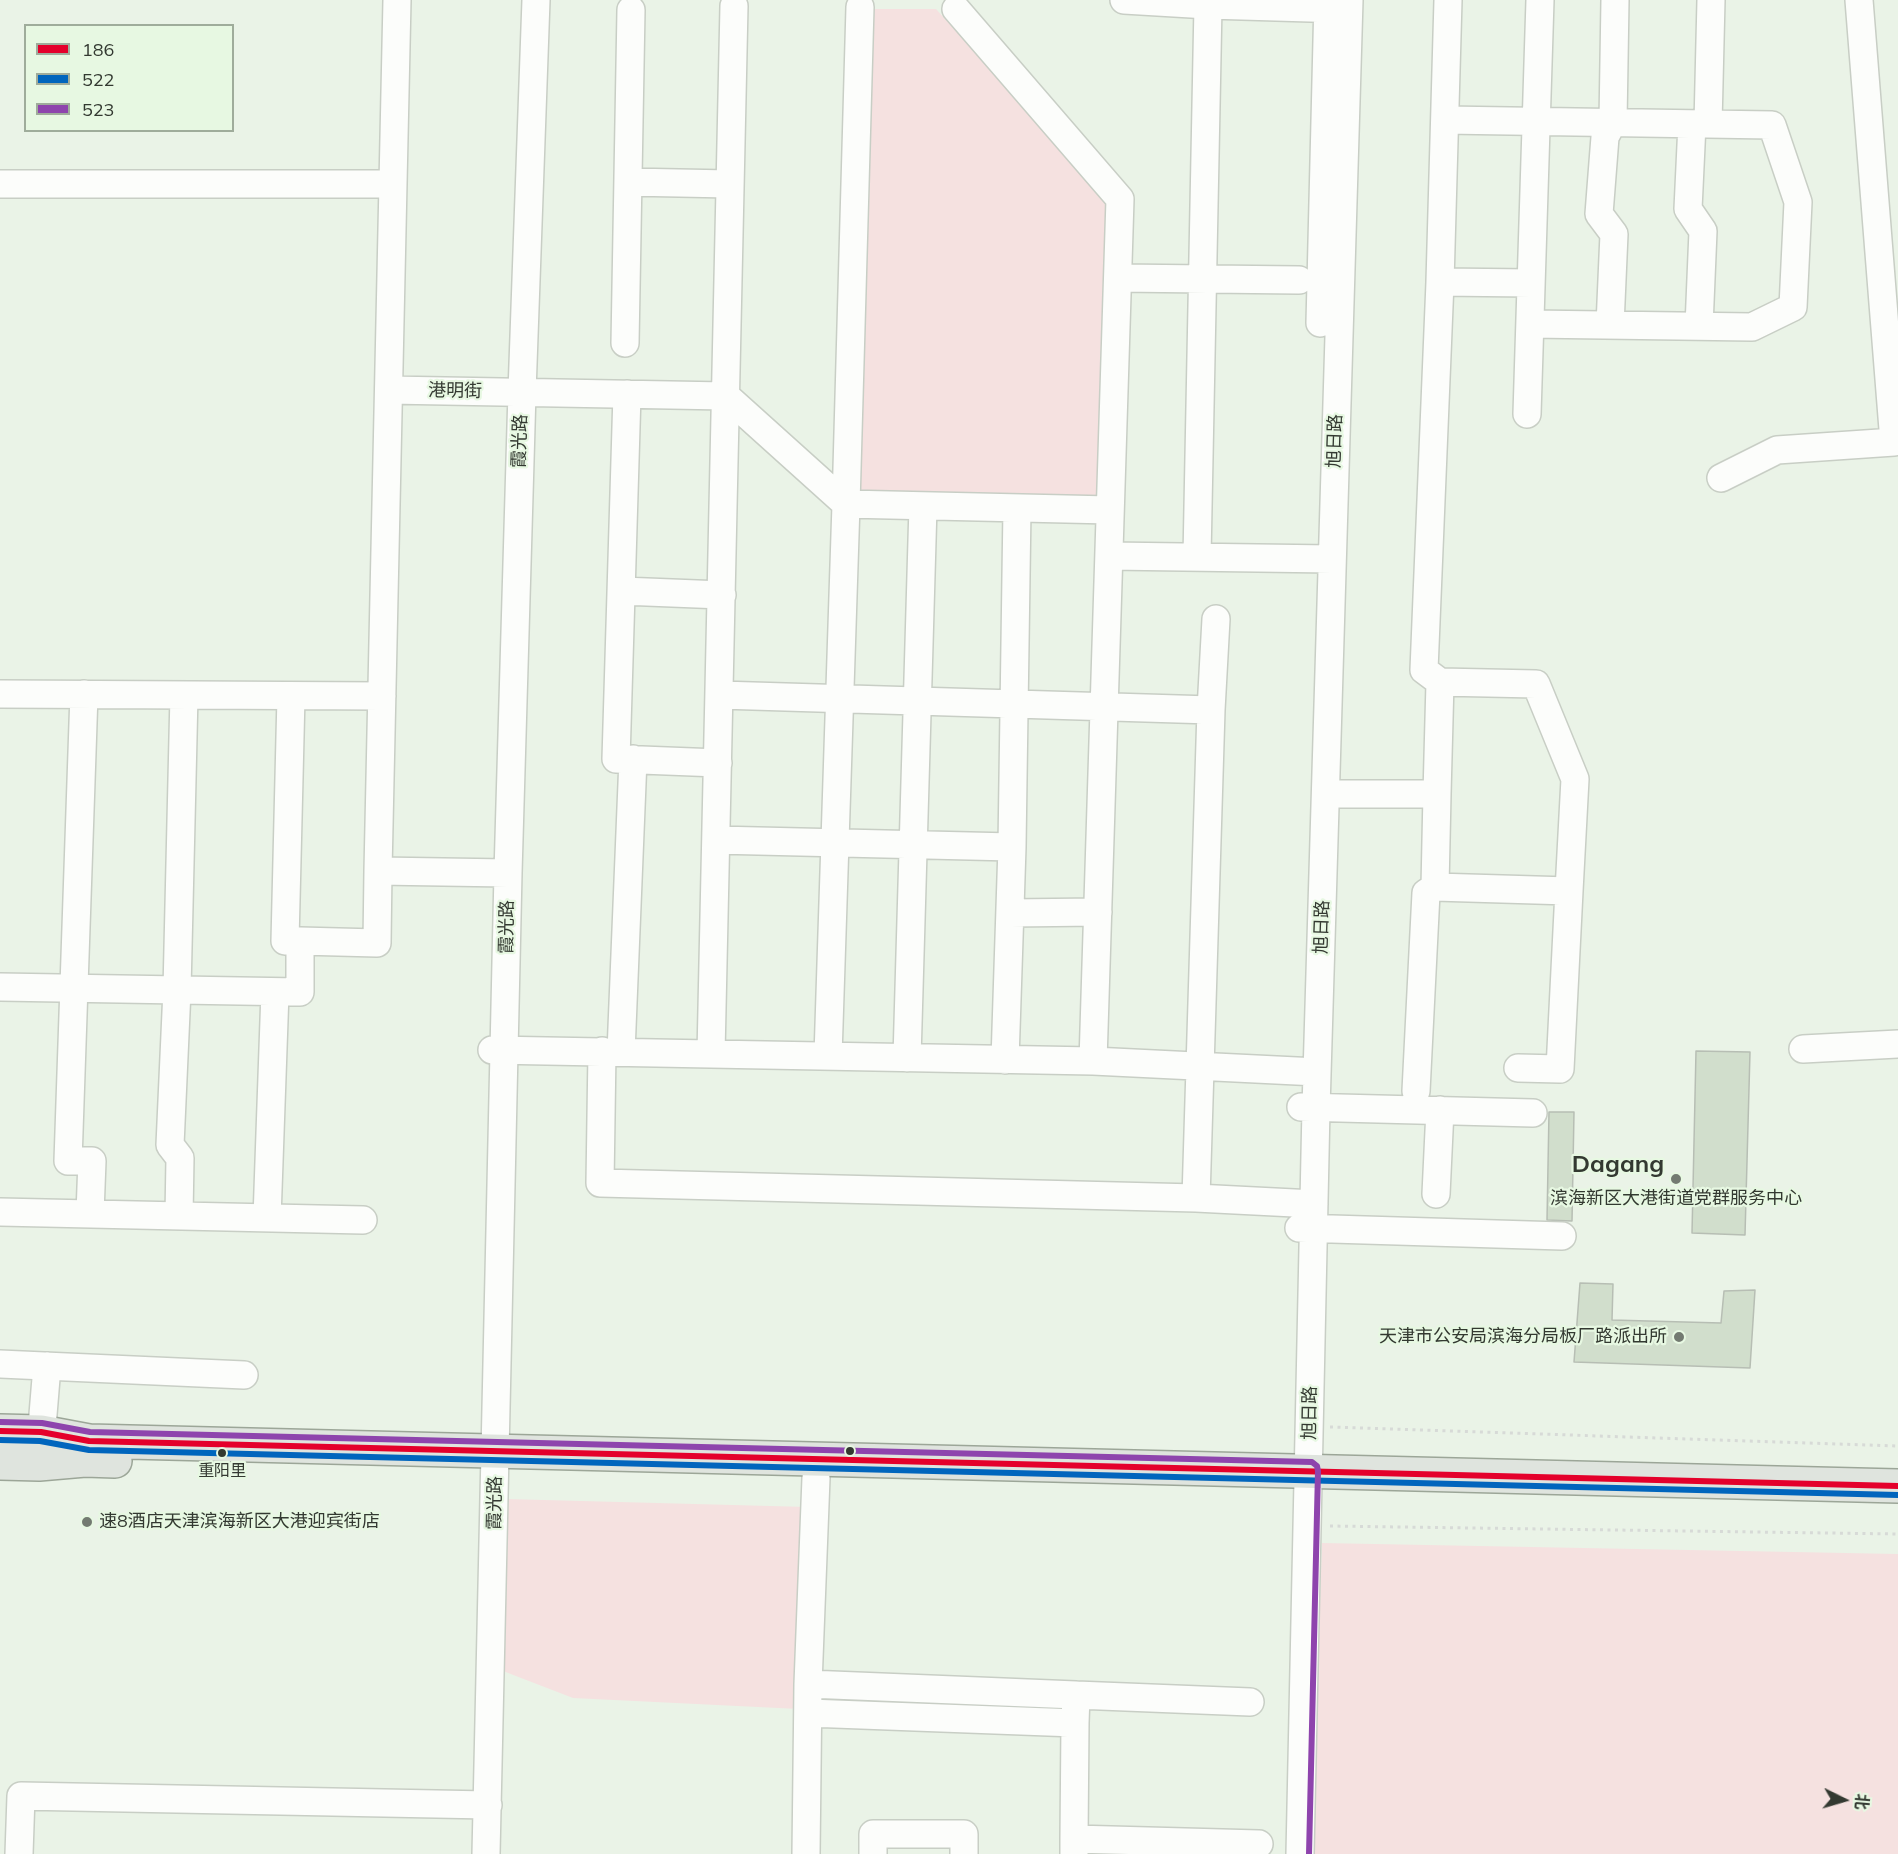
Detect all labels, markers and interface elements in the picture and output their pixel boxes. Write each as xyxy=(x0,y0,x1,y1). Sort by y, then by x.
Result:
legend xyxy=(24,24,234,132)
text: 186 xyxy=(82,38,114,61)
text: 522 xyxy=(82,68,114,91)
text: 523 xyxy=(82,98,114,121)
street label: 港明街 xyxy=(428,380,482,402)
street label: 霞光路 xyxy=(508,414,532,468)
street label: 旭日路 xyxy=(1323,414,1347,468)
street label: 霞光路 xyxy=(496,900,518,954)
street label: 旭日路 xyxy=(1310,900,1334,954)
district label: Dagang xyxy=(1572,1151,1664,1179)
marker: 滨海新区大港街道党群服务中心 xyxy=(1669,1172,1683,1186)
place label: 滨海新区大港街道党群服务中心 xyxy=(1550,1188,1802,1210)
place label: 天津市公安局滨海分局板厂路派出所 xyxy=(1379,1326,1667,1348)
marker: 天津市公安局滨海分局板厂路派出所 xyxy=(1672,1330,1686,1344)
street label: 旭日路 xyxy=(1299,1386,1321,1440)
unlabelled marker xyxy=(844,1445,856,1457)
marker: 重阳里 xyxy=(216,1447,228,1459)
place label: 重阳里 xyxy=(198,1461,246,1481)
street label: 霞光路 xyxy=(484,1476,506,1530)
place label: 速8酒店天津滨海新区大港迎宾街店 xyxy=(99,1511,380,1533)
marker: 速8酒店天津滨海新区大港迎宾街店 xyxy=(80,1515,94,1529)
north arrow xyxy=(1814,1770,1874,1830)
text: 北 xyxy=(1851,1793,1873,1810)

